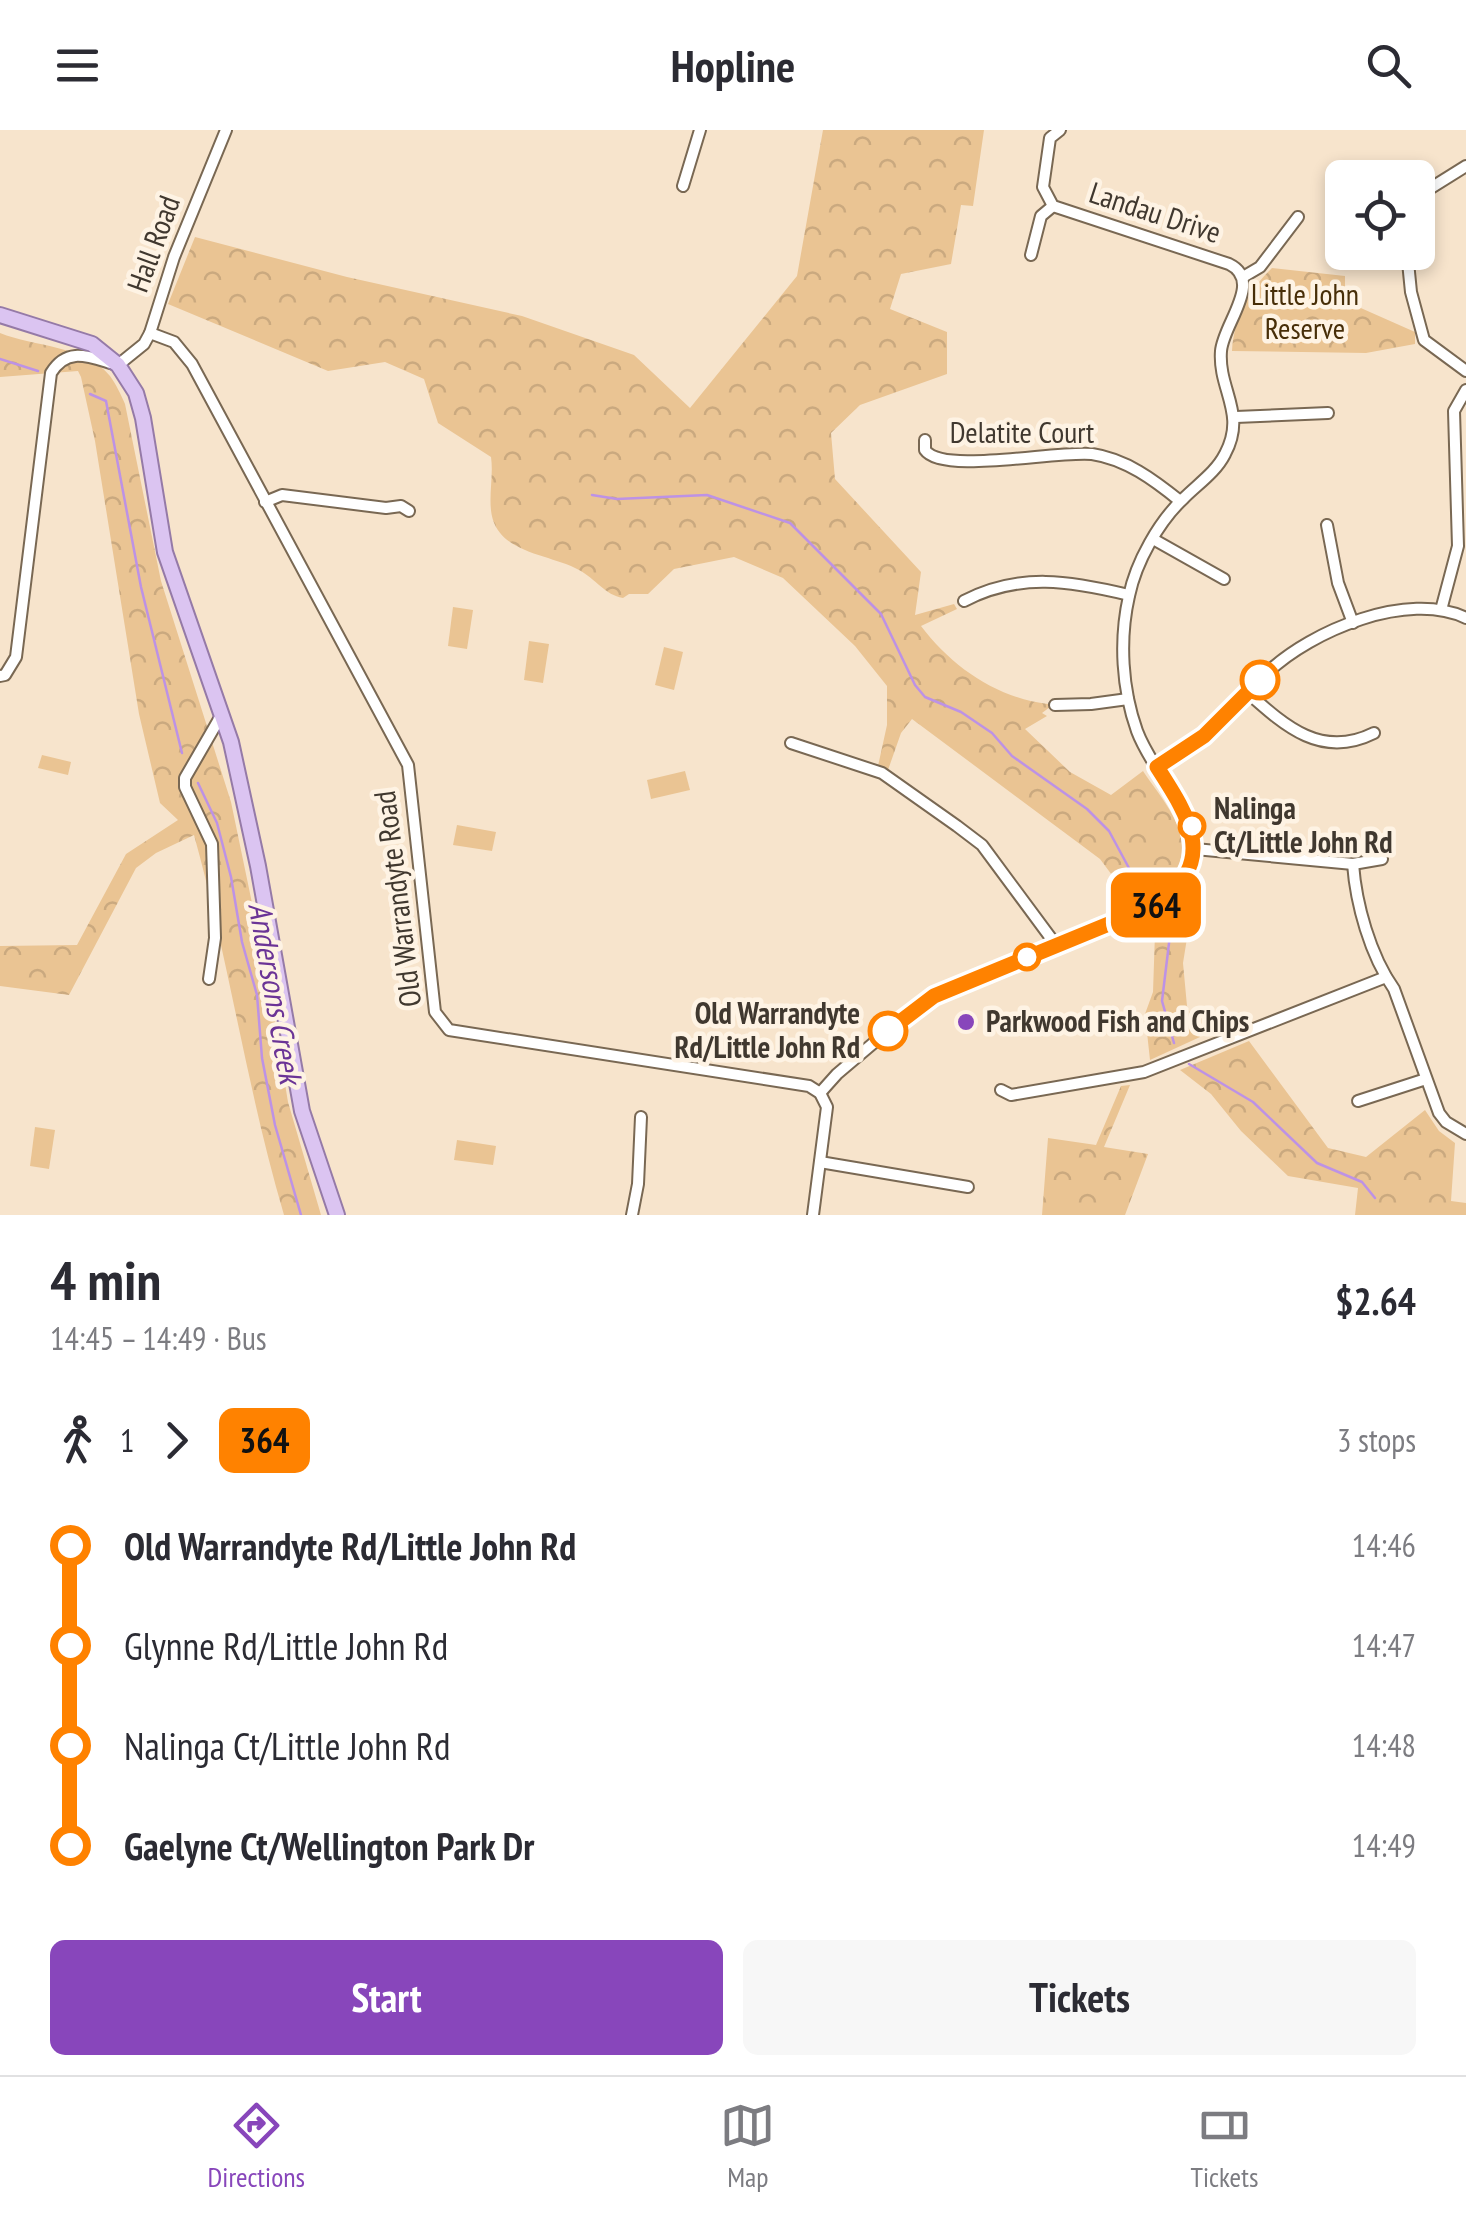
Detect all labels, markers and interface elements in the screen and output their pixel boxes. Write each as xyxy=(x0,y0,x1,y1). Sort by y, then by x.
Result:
text: Hopline xyxy=(671,36,795,94)
icon: menu xyxy=(50,38,105,93)
icon: search xyxy=(1361,38,1416,93)
map controls xyxy=(1325,160,1435,270)
button: locate xyxy=(1325,160,1435,270)
street label: Landau Drive xyxy=(1085,172,1226,251)
street label: Hall Road xyxy=(117,190,188,297)
park label: Little John Reserve xyxy=(1251,274,1359,347)
street label: Delatite Court xyxy=(950,412,1095,451)
unlabelled marker xyxy=(1241,661,1279,699)
place label: Nalinga Ct/Little John Rd xyxy=(1214,788,1393,861)
street label: Old Warrandyte Road xyxy=(364,789,429,1009)
marker: Nalinga Ct/Little John Rd xyxy=(1179,813,1205,839)
line badge: 364 xyxy=(1098,872,1214,938)
text: 364 xyxy=(1131,882,1181,928)
water label: Andersons Creek xyxy=(239,899,313,1090)
unlabelled marker xyxy=(1014,944,1040,970)
place label: Old Warrandyte Rd/Little John Rd xyxy=(675,993,860,1066)
place label: Parkwood Fish and Chips xyxy=(986,1001,1249,1040)
marker: Parkwood Fish and Chips xyxy=(955,1011,977,1033)
marker: Old Warrandyte Rd/Little John Rd xyxy=(869,1012,907,1050)
text: 4 min xyxy=(50,1244,161,1315)
text: $2.64 xyxy=(1335,1276,1416,1325)
text: 14:45 – 14:49 · Bus xyxy=(50,1317,267,1359)
icon: walk xyxy=(50,1413,105,1468)
icon: forward xyxy=(149,1413,204,1468)
text: 364 xyxy=(239,1417,290,1463)
text: 1 xyxy=(120,1419,134,1461)
text: 3 stops xyxy=(1337,1419,1416,1461)
text: Old Warrandyte Rd/Little John Rd xyxy=(124,1521,576,1570)
text: 14:46 xyxy=(1352,1524,1416,1566)
text: Glynne Rd/Little John Rd xyxy=(124,1621,448,1670)
text: 14:47 xyxy=(1352,1624,1416,1666)
text: Nalinga Ct/Little John Rd xyxy=(124,1721,450,1770)
text: 14:48 xyxy=(1352,1724,1416,1766)
text: Gaelyne Ct/Wellington Park Dr xyxy=(124,1821,534,1870)
text: 14:49 xyxy=(1352,1824,1416,1866)
button: Start xyxy=(50,1940,723,2055)
button: Tickets xyxy=(743,1940,1416,2055)
tab: Directions xyxy=(208,2098,305,2195)
tab: Map xyxy=(720,2098,775,2195)
tab: Tickets xyxy=(1190,2098,1258,2195)

